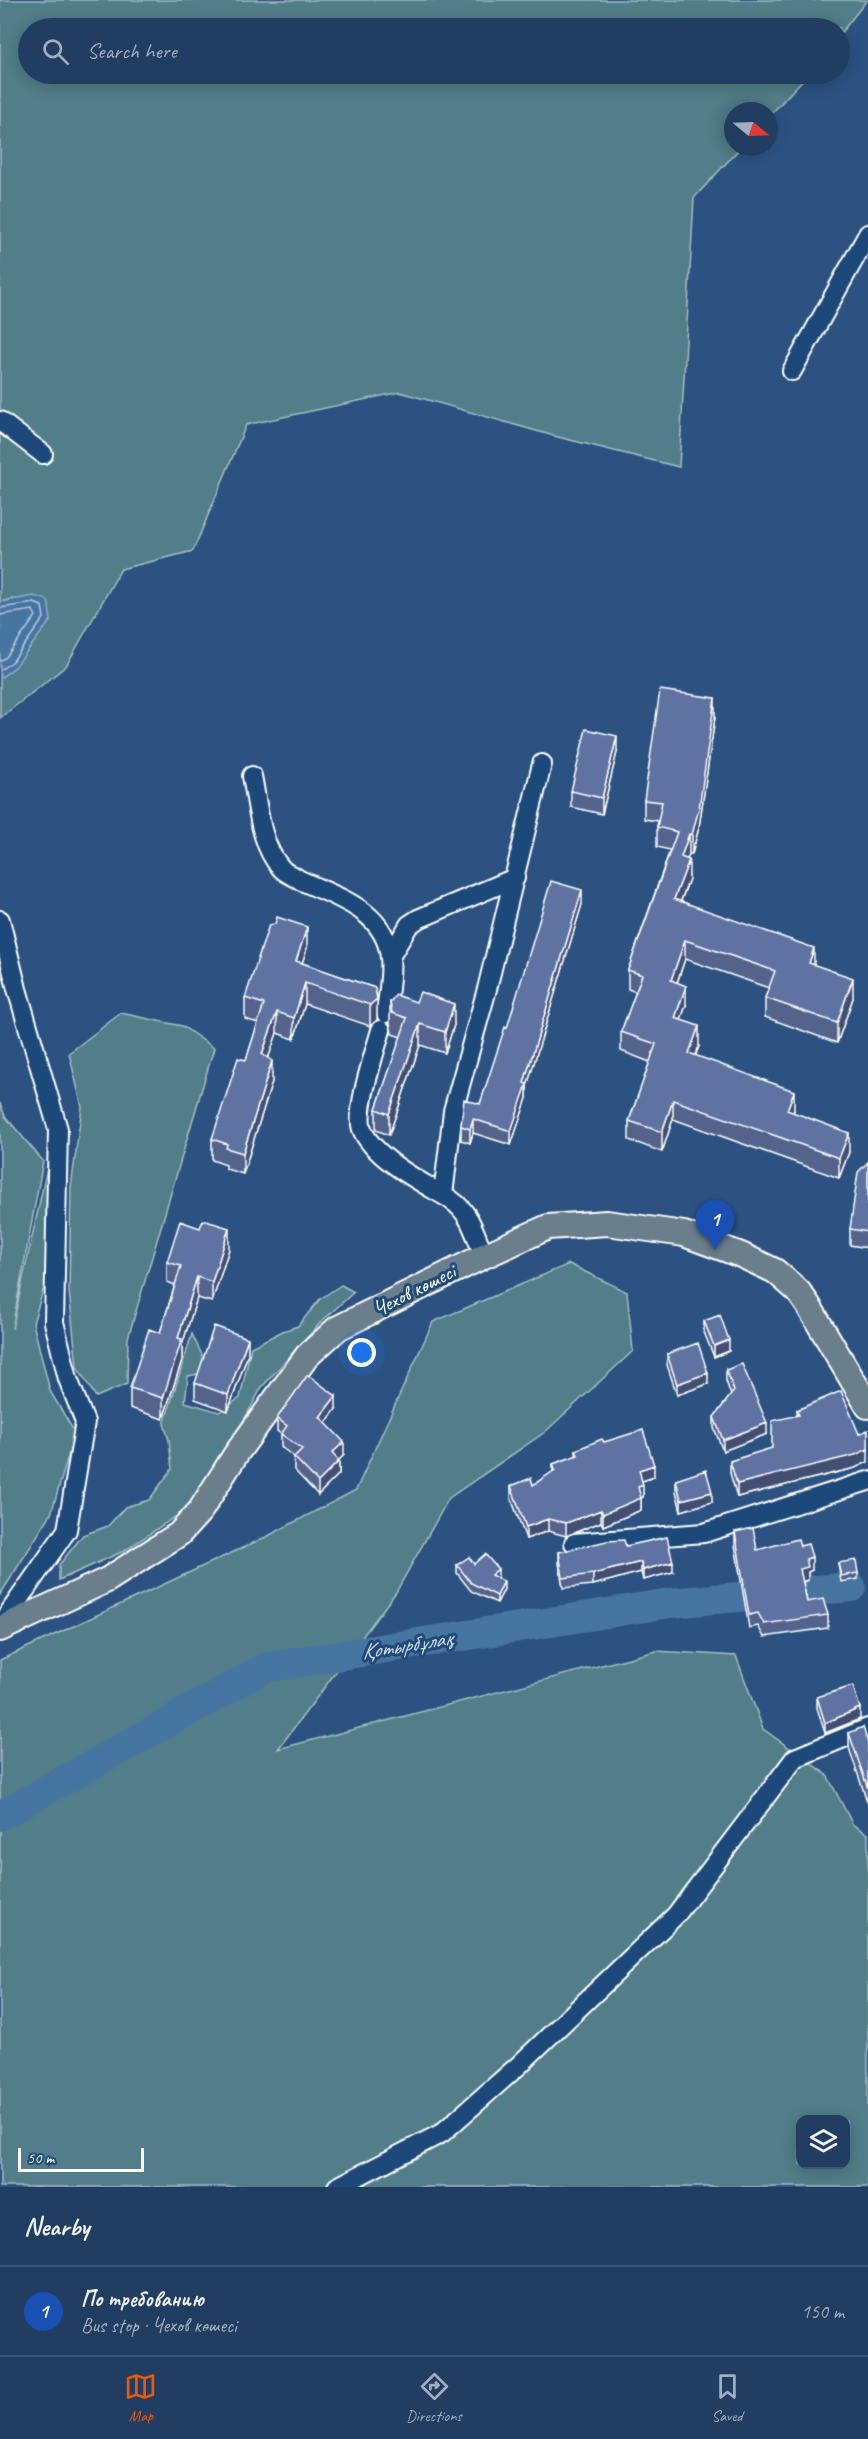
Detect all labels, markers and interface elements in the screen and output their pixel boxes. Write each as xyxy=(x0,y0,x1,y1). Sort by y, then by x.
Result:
search box xyxy=(18,18,850,84)
icon: search xyxy=(39,35,72,68)
text: Search here xyxy=(87,37,177,65)
north arrow xyxy=(724,102,778,156)
pin: 1 xyxy=(696,1200,734,1250)
street label: Чехов көшесі xyxy=(368,1257,462,1322)
your location xyxy=(347,1338,376,1367)
water label: Қотырбұлақ xyxy=(359,1623,458,1666)
map controls xyxy=(796,2115,850,2169)
button: layers xyxy=(796,2115,850,2169)
scale bar xyxy=(18,2145,144,2172)
text: 50 m xyxy=(27,2148,54,2168)
text: Nearby xyxy=(24,2210,89,2243)
text: По требованию xyxy=(81,2285,204,2313)
text: 1 xyxy=(39,2299,48,2324)
text: 150 m xyxy=(801,2299,844,2324)
text: Bus stop · Чехов көшесі xyxy=(81,2313,237,2338)
tab: Map xyxy=(124,2370,157,2426)
tab: Directions xyxy=(406,2370,462,2426)
tab: Saved xyxy=(711,2370,744,2426)

